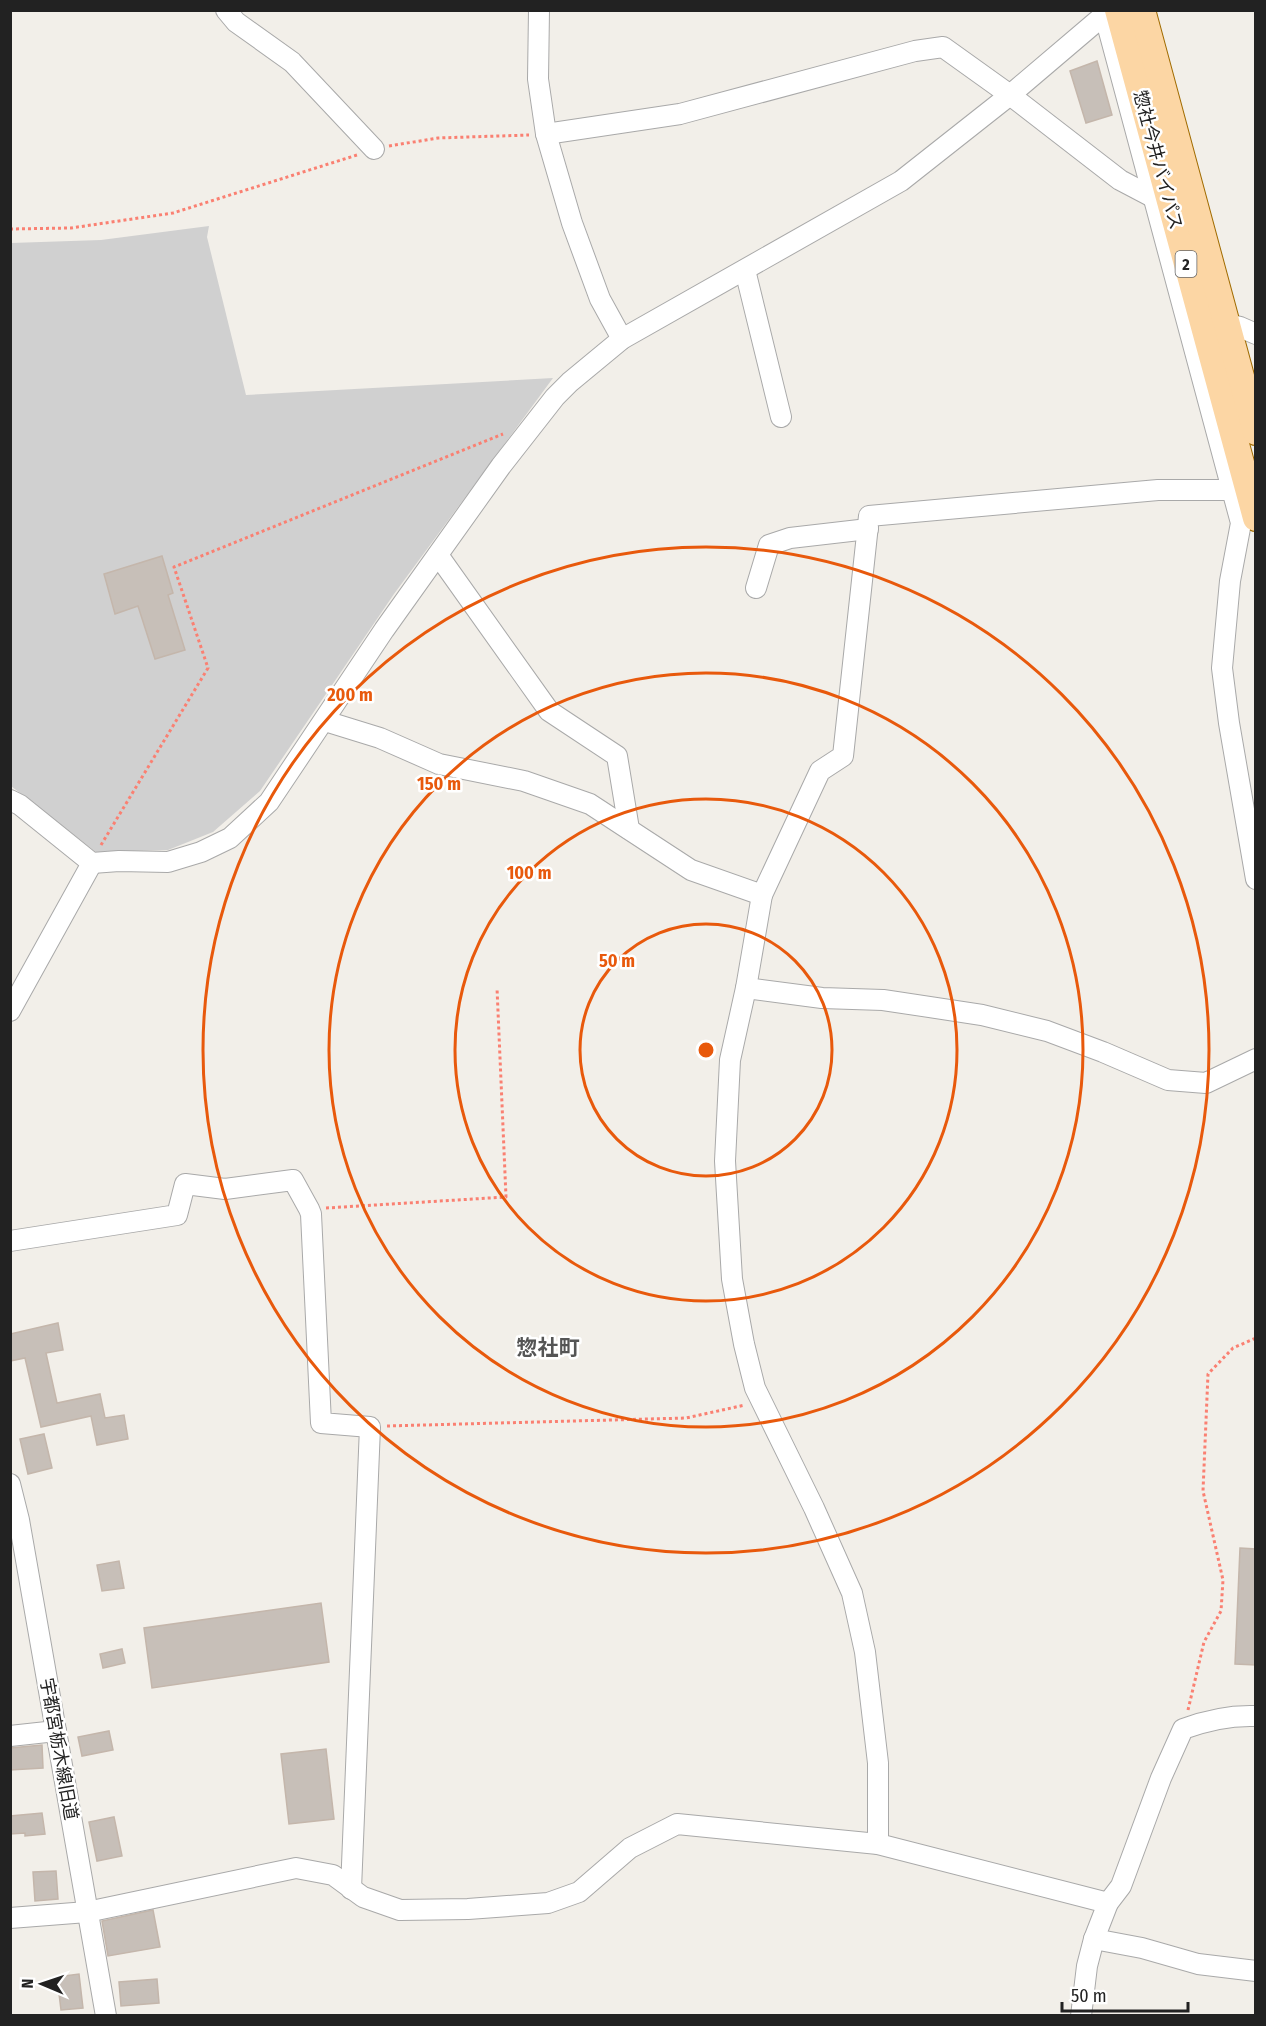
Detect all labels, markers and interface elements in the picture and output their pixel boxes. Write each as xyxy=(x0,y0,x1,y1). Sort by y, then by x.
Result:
street label: 惣社今井バイパス xyxy=(1129,88,1187,232)
road number: 2 xyxy=(1176,251,1196,277)
text: 200 m xyxy=(326,684,373,706)
text: 150 m xyxy=(417,773,461,795)
text: 100 m xyxy=(507,862,551,884)
text: 50 m xyxy=(599,950,635,972)
centre of rings xyxy=(696,1040,716,1060)
district label: 惣社町 xyxy=(517,1335,580,1361)
street label: 宇都宮栃木線旧道 xyxy=(36,1676,82,1822)
north arrow xyxy=(12,1954,72,2014)
scale bar xyxy=(1062,1975,1188,2013)
text: N xyxy=(18,1978,37,1989)
text: 50 m xyxy=(1071,1985,1107,2007)

